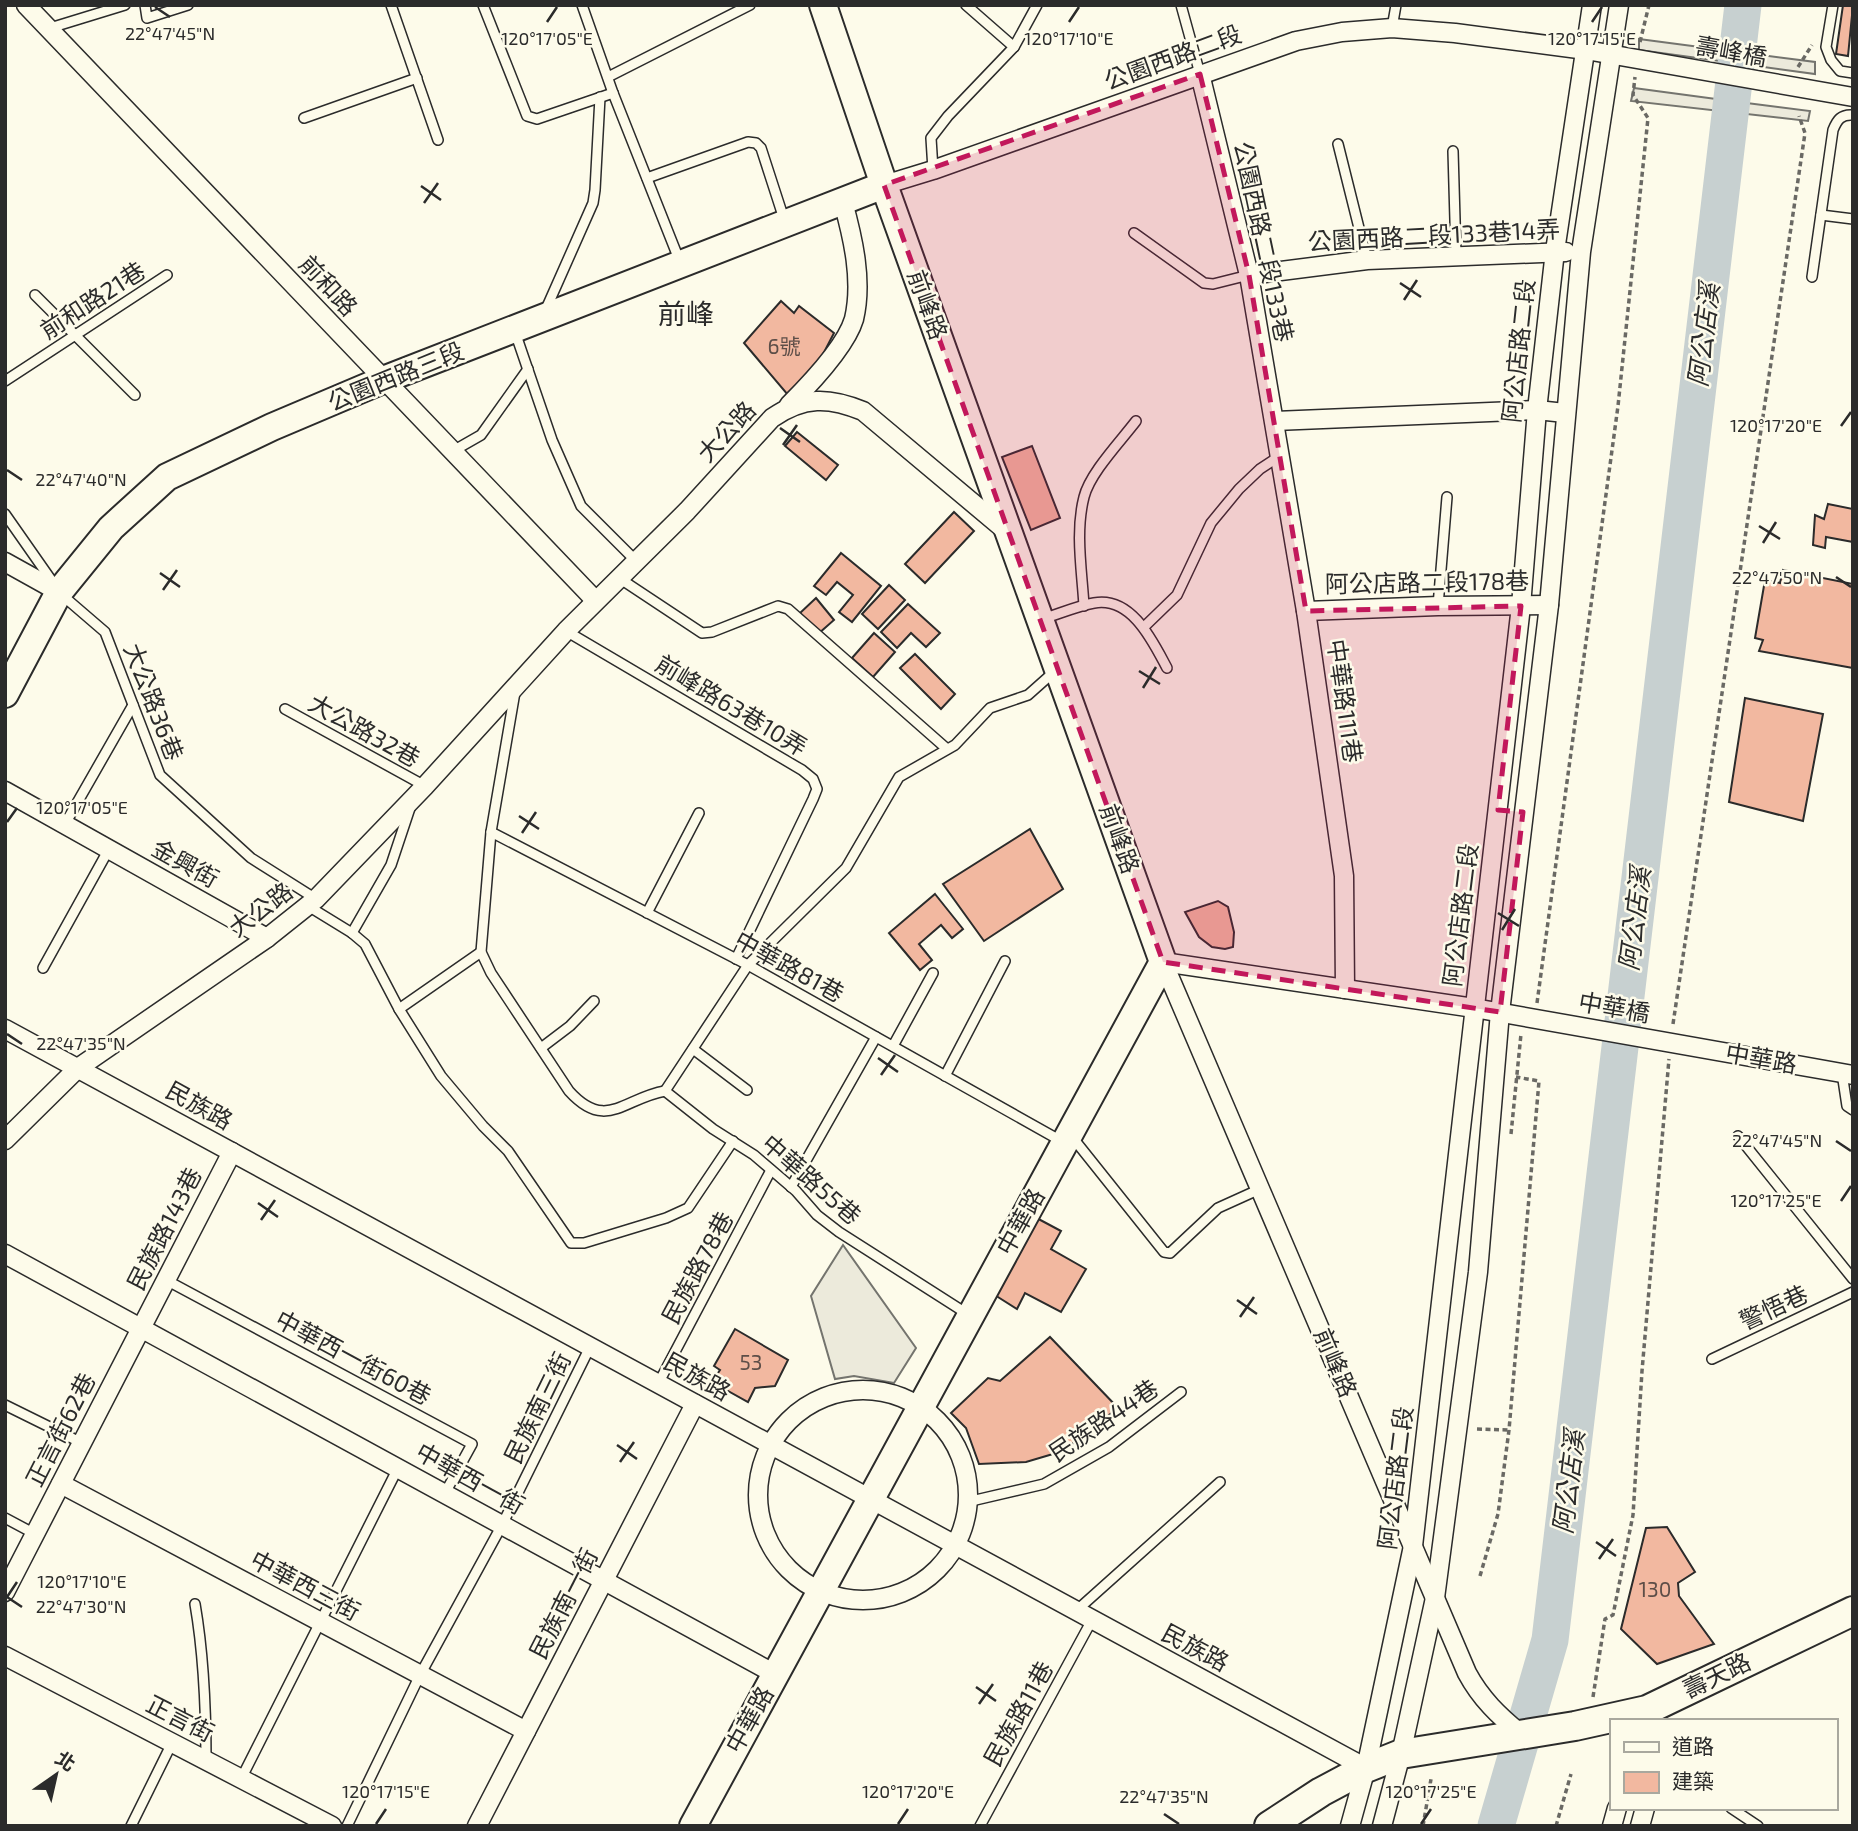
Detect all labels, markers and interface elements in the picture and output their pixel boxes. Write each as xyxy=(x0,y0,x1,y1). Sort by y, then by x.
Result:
street label: 公園西路二段 xyxy=(1100,18,1245,95)
text: 22°47'45"N xyxy=(125,22,215,44)
text: 120°17'05"E xyxy=(501,27,593,49)
text: 120°17'10"E xyxy=(1024,27,1114,49)
text: 120°17'15"E xyxy=(1548,27,1636,49)
street label: 壽峰橋 xyxy=(1693,30,1769,71)
street label: 公園西路二段133巷 xyxy=(1229,139,1300,345)
street label: 公園西路二段133巷14弄 xyxy=(1307,213,1561,256)
street label: 前和路 xyxy=(294,249,364,321)
street label: 前和路21巷 xyxy=(34,255,150,344)
street label: 前峰路 xyxy=(902,266,954,343)
water label: 阿公店溪 xyxy=(1681,277,1725,388)
street label: 阿公店路二段 xyxy=(1496,278,1539,424)
district label: 前峰 xyxy=(658,296,714,330)
house number: 6號 xyxy=(767,333,801,358)
street label: 公園西路三段 xyxy=(323,335,468,416)
street label: 大公路 xyxy=(691,395,761,467)
text: 120°17'20"E xyxy=(1730,414,1822,436)
text: 22°47'40"N xyxy=(35,468,127,490)
street label: 阿公店路二段178巷 xyxy=(1325,565,1529,598)
text: 22°47'50"N xyxy=(1732,566,1822,588)
street label: 中華路111巷 xyxy=(1322,637,1369,765)
street label: 大公路36巷 xyxy=(119,639,190,764)
street label: 前峰路63巷10弄 xyxy=(651,648,813,761)
street label: 大公路32巷 xyxy=(304,687,425,772)
text: 120°17'05"E xyxy=(36,796,128,818)
street label: 前峰路 xyxy=(1094,800,1146,877)
street label: 金興街 xyxy=(147,833,224,893)
street label: 阿公店路二段 xyxy=(1436,842,1483,988)
water label: 阿公店溪 xyxy=(1612,861,1656,972)
street label: 大公路 xyxy=(223,876,298,942)
street label: 中華路81巷 xyxy=(730,924,849,1007)
street label: 中華橋 xyxy=(1576,986,1652,1027)
text: 22°47'35"N xyxy=(36,1032,126,1054)
street label: 中華路 xyxy=(1723,1037,1799,1078)
street label: 民族路 xyxy=(161,1075,238,1135)
street label: 中華路55巷 xyxy=(757,1128,867,1230)
text: 22°47'45"N xyxy=(1732,1129,1822,1151)
street label: 民族路143巷 xyxy=(120,1162,207,1294)
street label: 中華路 xyxy=(990,1183,1050,1260)
text: 120°17'25"E xyxy=(1730,1189,1822,1211)
street label: 民族路78巷 xyxy=(655,1206,738,1328)
street label: 警悟巷 xyxy=(1735,1278,1812,1335)
street label: 中華西一街60巷 xyxy=(271,1303,437,1410)
street label: 前峰路 xyxy=(1309,1324,1364,1401)
street label: 民族路 xyxy=(659,1346,736,1406)
street label: 民族南三街 xyxy=(497,1347,576,1468)
house number: 53 xyxy=(740,1349,762,1374)
street label: 正言街62巷 xyxy=(19,1368,101,1491)
street label: 民族路44巷 xyxy=(1043,1373,1163,1467)
street label: 阿公店路二段 xyxy=(1371,1405,1418,1551)
water label: 阿公店溪 xyxy=(1546,1424,1590,1535)
street label: 中華西一街 xyxy=(411,1436,530,1519)
street label: 民族南一街 xyxy=(523,1543,603,1663)
street label: 中華西三街 xyxy=(246,1544,365,1626)
text: 120°17'10"E xyxy=(37,1570,127,1592)
house number: 130 xyxy=(1639,1576,1671,1601)
text: 22°47'30"N xyxy=(36,1595,126,1617)
street label: 民族路 xyxy=(1157,1617,1234,1676)
street label: 壽天路 xyxy=(1678,1646,1755,1703)
street label: 民族路11巷 xyxy=(977,1656,1058,1771)
street label: 中華路 xyxy=(719,1681,779,1758)
street label: 正言街 xyxy=(142,1688,219,1747)
legend xyxy=(1610,1719,1837,1810)
text: 道路 xyxy=(1672,1733,1714,1758)
north arrow xyxy=(21,1740,91,1810)
text: 北 xyxy=(51,1746,80,1775)
text: 建築 xyxy=(1672,1768,1714,1793)
text: 120°17'15"E xyxy=(342,1780,430,1802)
text: 120°17'20"E xyxy=(862,1780,954,1802)
text: 120°17'25"E xyxy=(1385,1780,1477,1802)
text: 22°47'35"N xyxy=(1119,1785,1209,1807)

